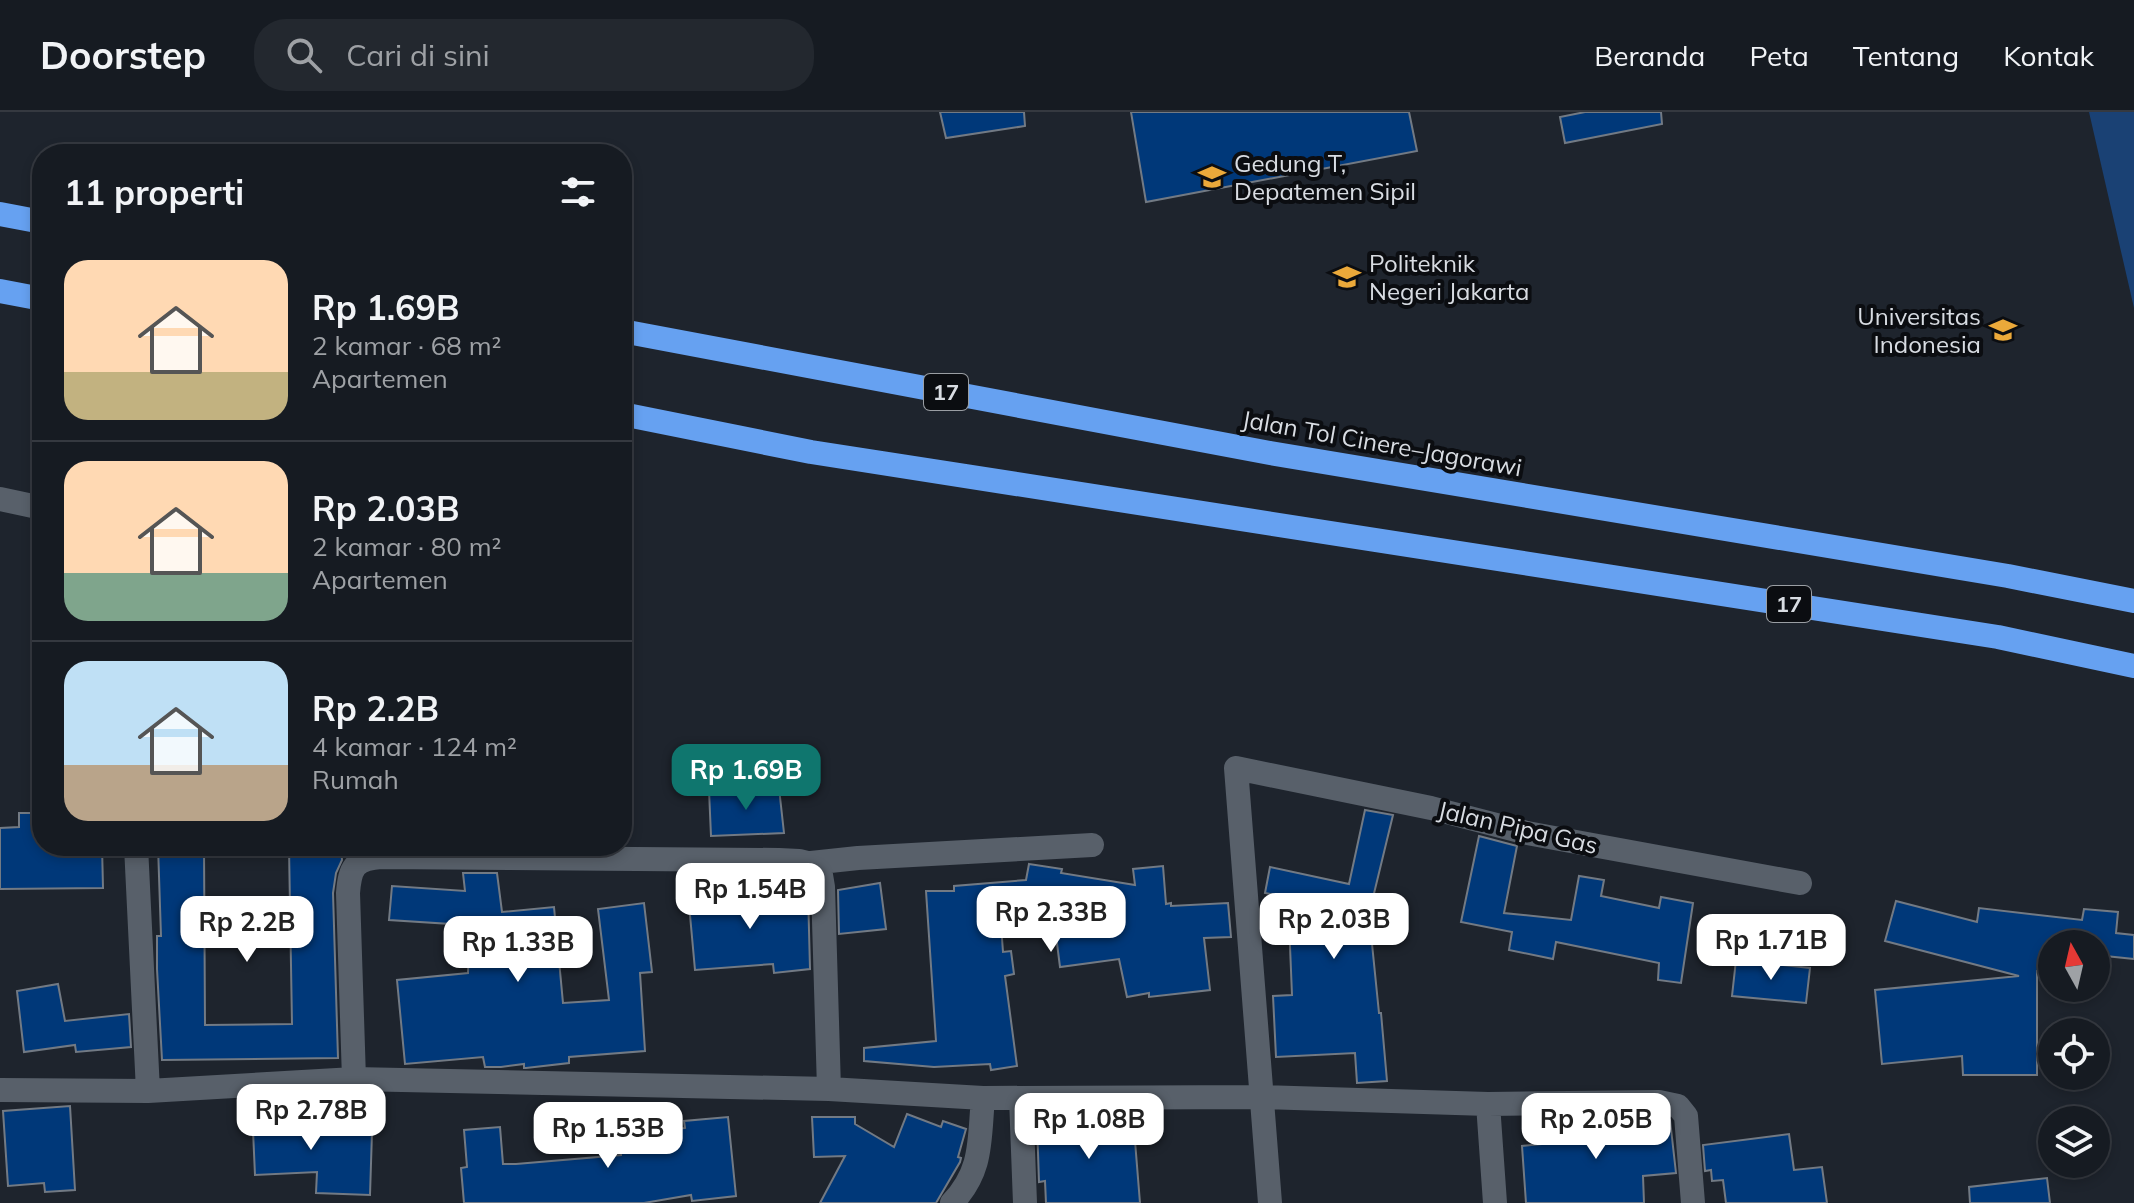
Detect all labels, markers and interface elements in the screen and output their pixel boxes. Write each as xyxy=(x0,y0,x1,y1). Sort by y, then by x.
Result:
search box xyxy=(254,19,814,91)
text: Doorstep xyxy=(40,31,206,79)
icon: search xyxy=(282,33,326,77)
text: Cari di sini xyxy=(346,36,490,74)
text: Beranda xyxy=(1594,38,1705,73)
text: Peta xyxy=(1749,38,1809,73)
text: Tentang xyxy=(1853,38,1959,73)
text: Kontak xyxy=(2003,38,2094,73)
place label: Gedung T, Depatemen Sipil xyxy=(1234,148,1416,206)
school or university icon: Gedung T, Depatemen Sipil xyxy=(1197,162,1227,192)
icon: filters xyxy=(556,170,600,214)
text: 11 properti xyxy=(64,171,244,214)
place label: Politeknik Negeri Jakarta xyxy=(1369,248,1529,306)
school or university icon: Politeknik Negeri Jakarta xyxy=(1332,262,1362,292)
text: Rp 1.69B xyxy=(312,286,459,329)
icon: home xyxy=(128,292,224,388)
place label: Universitas Indonesia xyxy=(1857,301,1981,359)
school or university icon: Universitas Indonesia xyxy=(1988,315,2018,345)
text: 2 kamar · 68 m² xyxy=(312,329,501,362)
text: Apartemen xyxy=(312,362,448,395)
road number: 17 xyxy=(924,374,968,410)
street label: Jalan Tol Cinere–Jagorawi xyxy=(1240,404,1524,482)
text: Rp 2.03B xyxy=(312,487,459,530)
icon: home xyxy=(128,493,224,589)
text: 2 kamar · 80 m² xyxy=(312,530,501,563)
text: Apartemen xyxy=(312,563,448,596)
road number: 17 xyxy=(1767,586,1811,622)
text: Rp 2.2B xyxy=(312,687,439,730)
icon: home xyxy=(128,693,224,789)
text: 4 kamar · 124 m² xyxy=(312,730,517,763)
pin: Rp 1.69B xyxy=(663,744,829,812)
text: Rp 1.69B xyxy=(690,753,802,786)
text: Rumah xyxy=(312,763,399,796)
street label: Jalan Pipa Gas xyxy=(1435,794,1601,860)
pin: Rp 1.54B xyxy=(667,863,833,931)
text: Rp 1.54B xyxy=(694,872,806,905)
pin: Rp 2.33B xyxy=(968,886,1134,954)
pin: Rp 2.03B xyxy=(1251,893,1417,961)
text: Rp 2.33B xyxy=(995,895,1107,928)
pin: Rp 2.2B xyxy=(173,896,321,964)
text: Rp 2.03B xyxy=(1278,902,1390,935)
text: Rp 2.2B xyxy=(198,905,296,938)
pin: Rp 1.71B xyxy=(1688,914,1854,982)
pin: Rp 1.33B xyxy=(435,916,601,984)
text: Rp 1.71B xyxy=(1715,923,1827,956)
text: Rp 1.33B xyxy=(462,925,574,958)
north arrow xyxy=(2038,930,2110,1002)
map controls xyxy=(2038,930,2110,1178)
button: locate xyxy=(2038,1018,2110,1090)
pin: Rp 2.78B xyxy=(228,1084,394,1152)
text: Rp 2.78B xyxy=(255,1093,367,1126)
pin: Rp 1.08B xyxy=(1006,1093,1172,1161)
pin: Rp 2.05B xyxy=(1513,1093,1679,1161)
pin: Rp 1.53B xyxy=(525,1102,691,1170)
text: Rp 1.08B xyxy=(1033,1102,1145,1135)
text: Rp 2.05B xyxy=(1540,1102,1652,1135)
button: layers xyxy=(2038,1106,2110,1178)
text: Rp 1.53B xyxy=(552,1111,664,1144)

